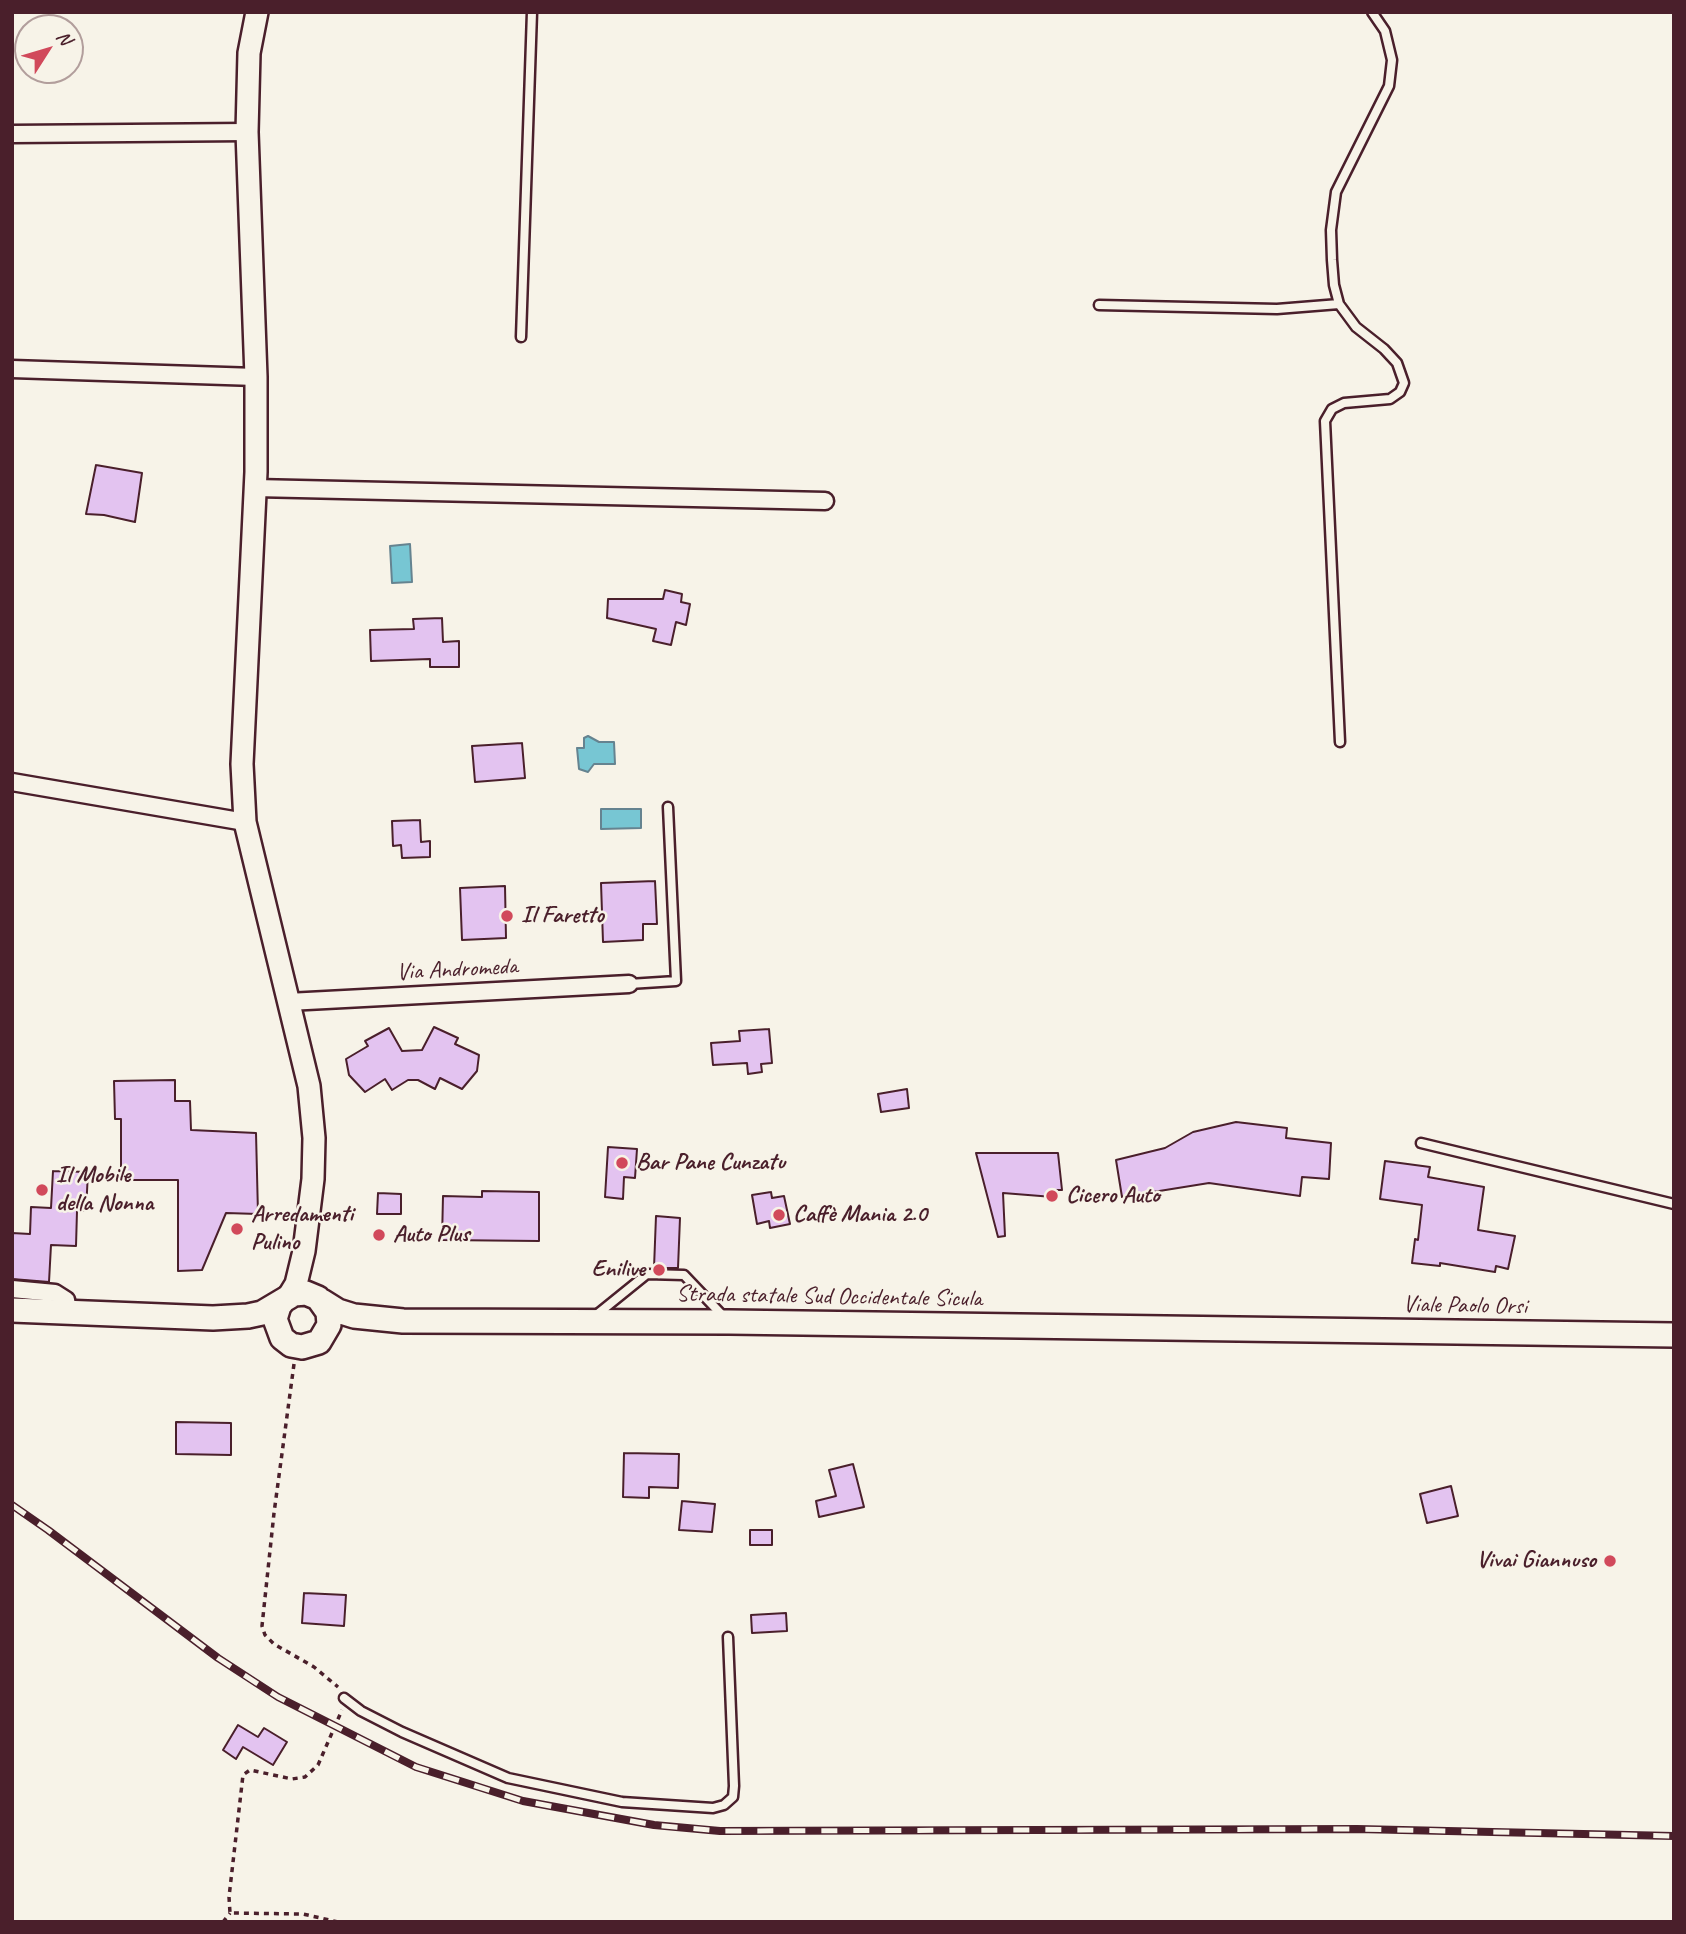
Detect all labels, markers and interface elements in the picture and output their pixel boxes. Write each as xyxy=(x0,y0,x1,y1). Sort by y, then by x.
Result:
north arrow xyxy=(14,14,84,84)
text: N xyxy=(51,26,77,49)
place label: Il Faretto xyxy=(521,902,604,930)
marker: Il Faretto xyxy=(499,908,515,924)
street label: Via Andromeda xyxy=(396,952,518,988)
place label: Bar Pane Cunzatu xyxy=(636,1149,785,1177)
marker: Bar Pane Cunzatu xyxy=(614,1155,630,1171)
place label: Il Mobile della Nonna xyxy=(56,1162,153,1218)
marker: Il Mobile della Nonna xyxy=(34,1182,50,1198)
place label: Cicero Auto xyxy=(1066,1182,1160,1210)
marker: Cicero Auto xyxy=(1044,1188,1060,1204)
place label: Arredamenti Pulino xyxy=(251,1201,353,1257)
place label: Caffè Mania 2.0 xyxy=(793,1201,927,1229)
marker: Caffè Mania 2.0 xyxy=(771,1207,787,1223)
marker: Arredamenti Pulino xyxy=(229,1221,245,1237)
place label: Auto Plus xyxy=(393,1221,469,1249)
marker: Auto Plus xyxy=(371,1227,387,1243)
place label: Enilive xyxy=(592,1256,645,1284)
marker: Enilive xyxy=(651,1262,667,1278)
street label: Strada statale Sud Occidentale Sicula xyxy=(676,1280,982,1314)
street label: Viale Paolo Orsi xyxy=(1403,1291,1527,1321)
place label: Vivai Giannuso xyxy=(1476,1547,1596,1575)
marker: Vivai Giannuso xyxy=(1602,1553,1618,1569)

